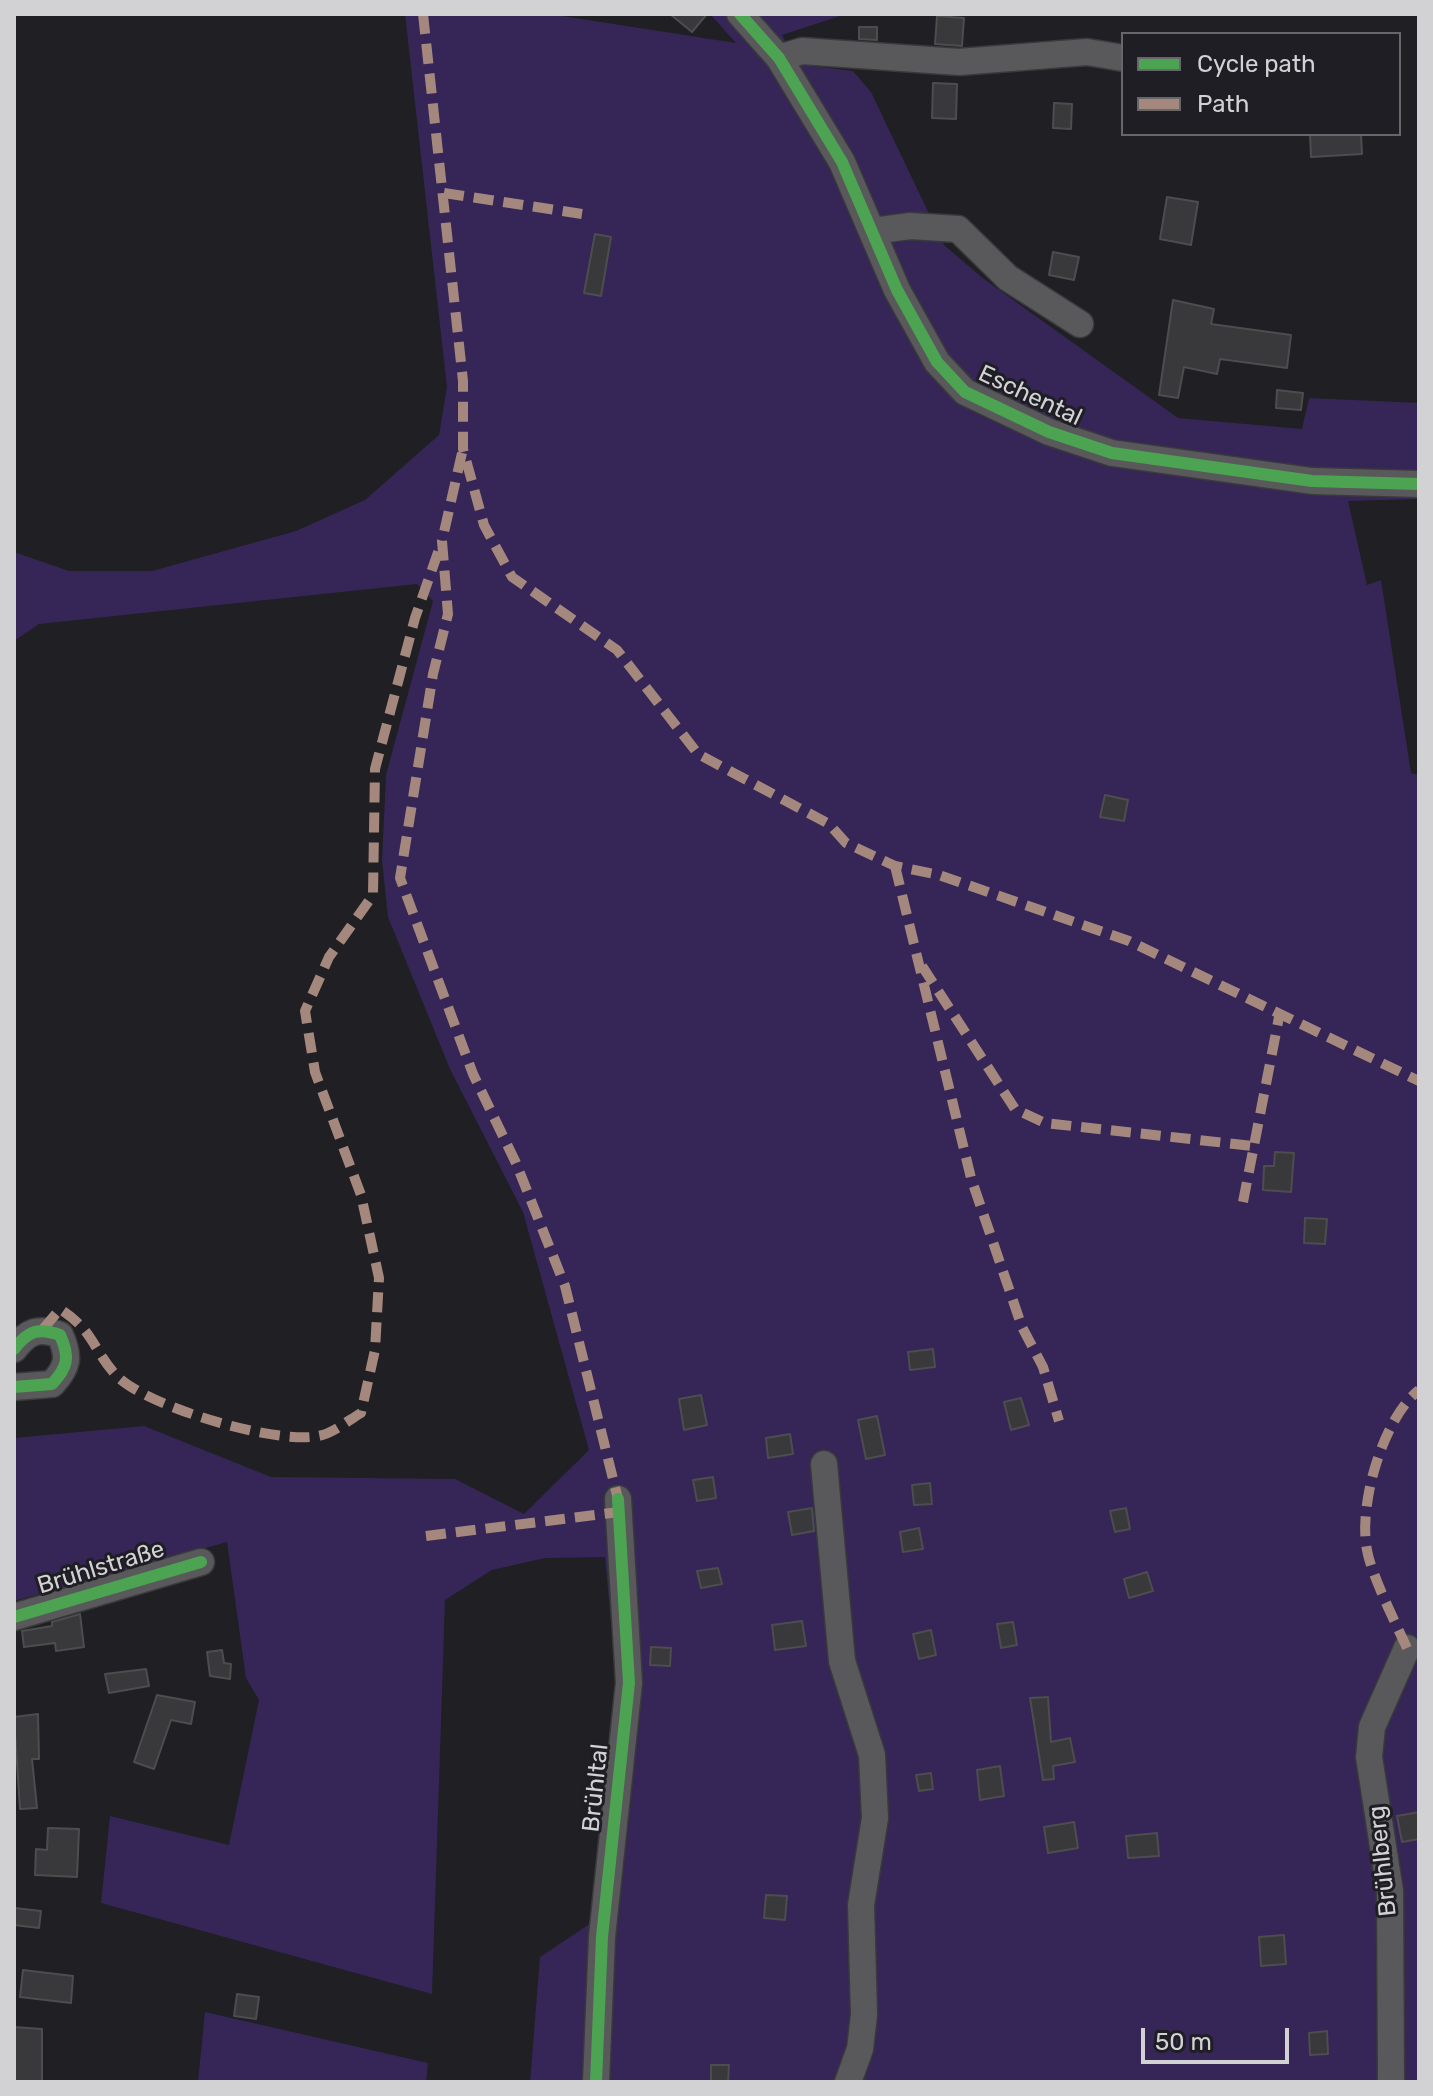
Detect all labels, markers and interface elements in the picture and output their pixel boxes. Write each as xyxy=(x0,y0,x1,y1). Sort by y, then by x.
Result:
legend xyxy=(1121,32,1401,136)
text: Cycle path xyxy=(1197,50,1316,78)
text: Path xyxy=(1197,90,1249,118)
street label: Eschental xyxy=(974,360,1086,432)
street label: Brühlstraße xyxy=(34,1535,168,1601)
street label: Brühltal xyxy=(577,1742,615,1834)
street label: Brühlberg xyxy=(1363,1804,1403,1918)
scale bar xyxy=(1145,2012,1293,2062)
text: 50 m xyxy=(1155,2028,1212,2056)

